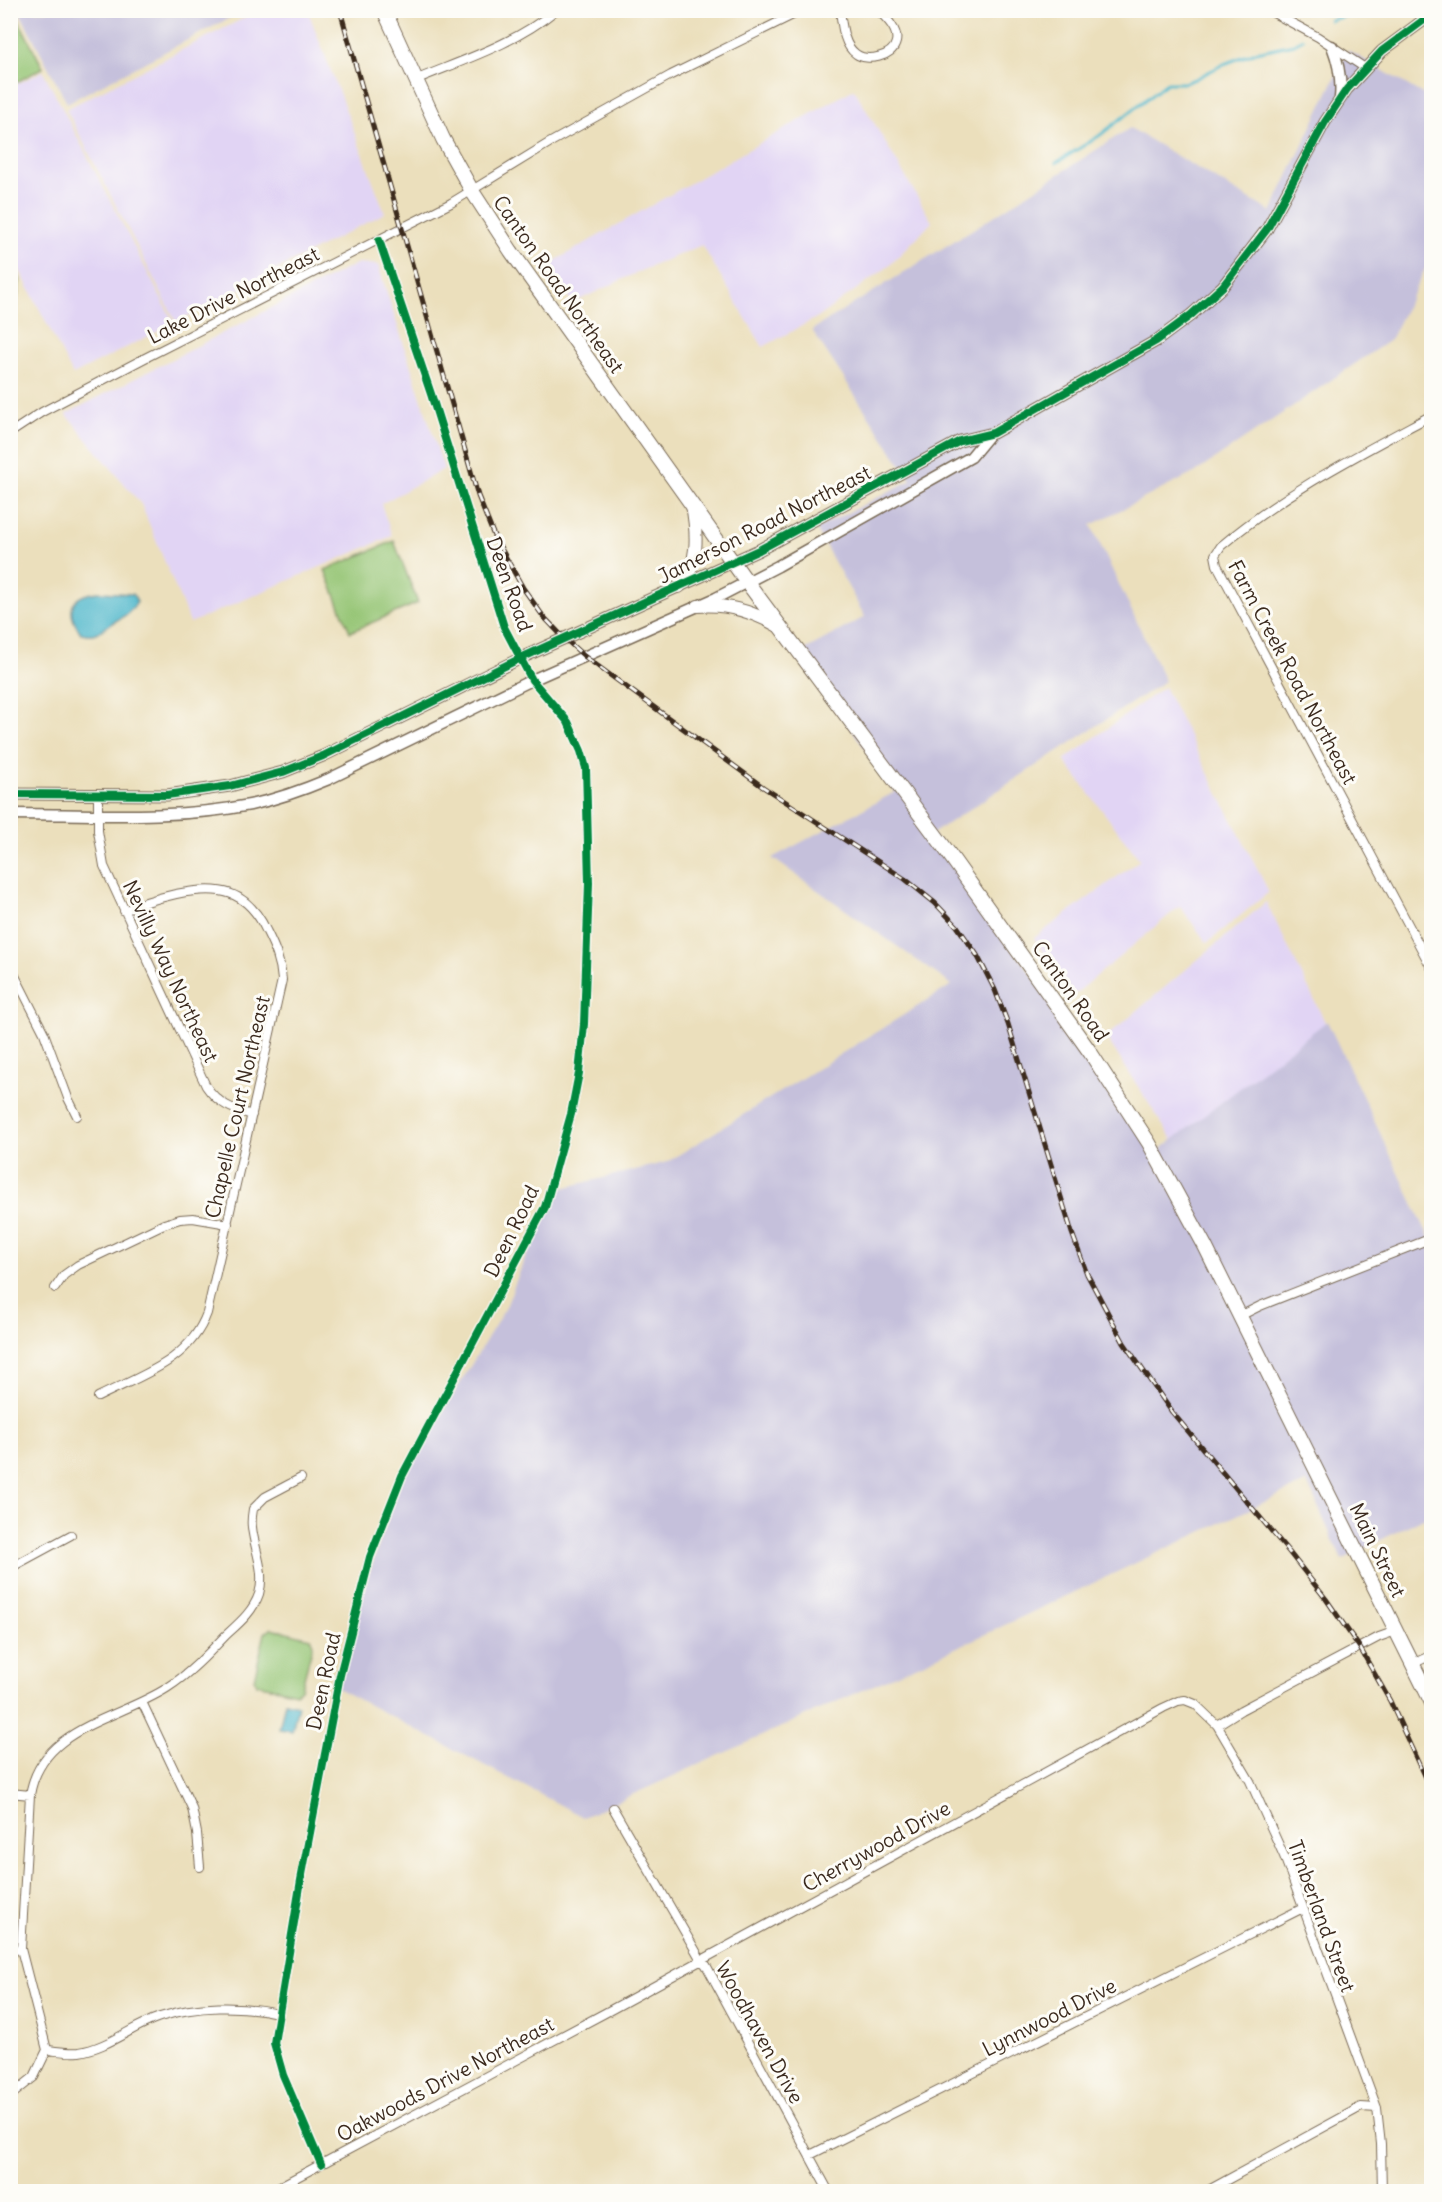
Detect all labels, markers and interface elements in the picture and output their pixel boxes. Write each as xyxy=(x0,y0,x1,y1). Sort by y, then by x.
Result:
street label: Canton Road Northeast xyxy=(488,190,630,378)
street label: Lake Drive Northeast xyxy=(143,241,323,349)
street label: Jamerson Road Northeast xyxy=(653,459,875,589)
street label: Deen Road xyxy=(481,533,539,635)
street label: Farm Creek Road Northeast xyxy=(1223,556,1363,789)
street label: Nevilly Way Northeast xyxy=(118,876,224,1066)
street label: Canton Road xyxy=(1027,936,1115,1046)
street label: Chapelle Court Northeast xyxy=(199,993,275,1221)
street label: Deen Road xyxy=(478,1181,544,1281)
street label: Main Street xyxy=(1344,1499,1412,1601)
street label: Deen Road xyxy=(300,1630,346,1732)
street label: Cherrywood Drive xyxy=(798,1795,954,1897)
street label: Timberland Street xyxy=(1283,1837,1361,1996)
street label: Woodhaven Drive xyxy=(711,1956,809,2108)
street label: Lynnwood Drive xyxy=(978,1972,1120,2062)
street label: Oakwoods Drive Northeast xyxy=(332,2011,558,2147)

